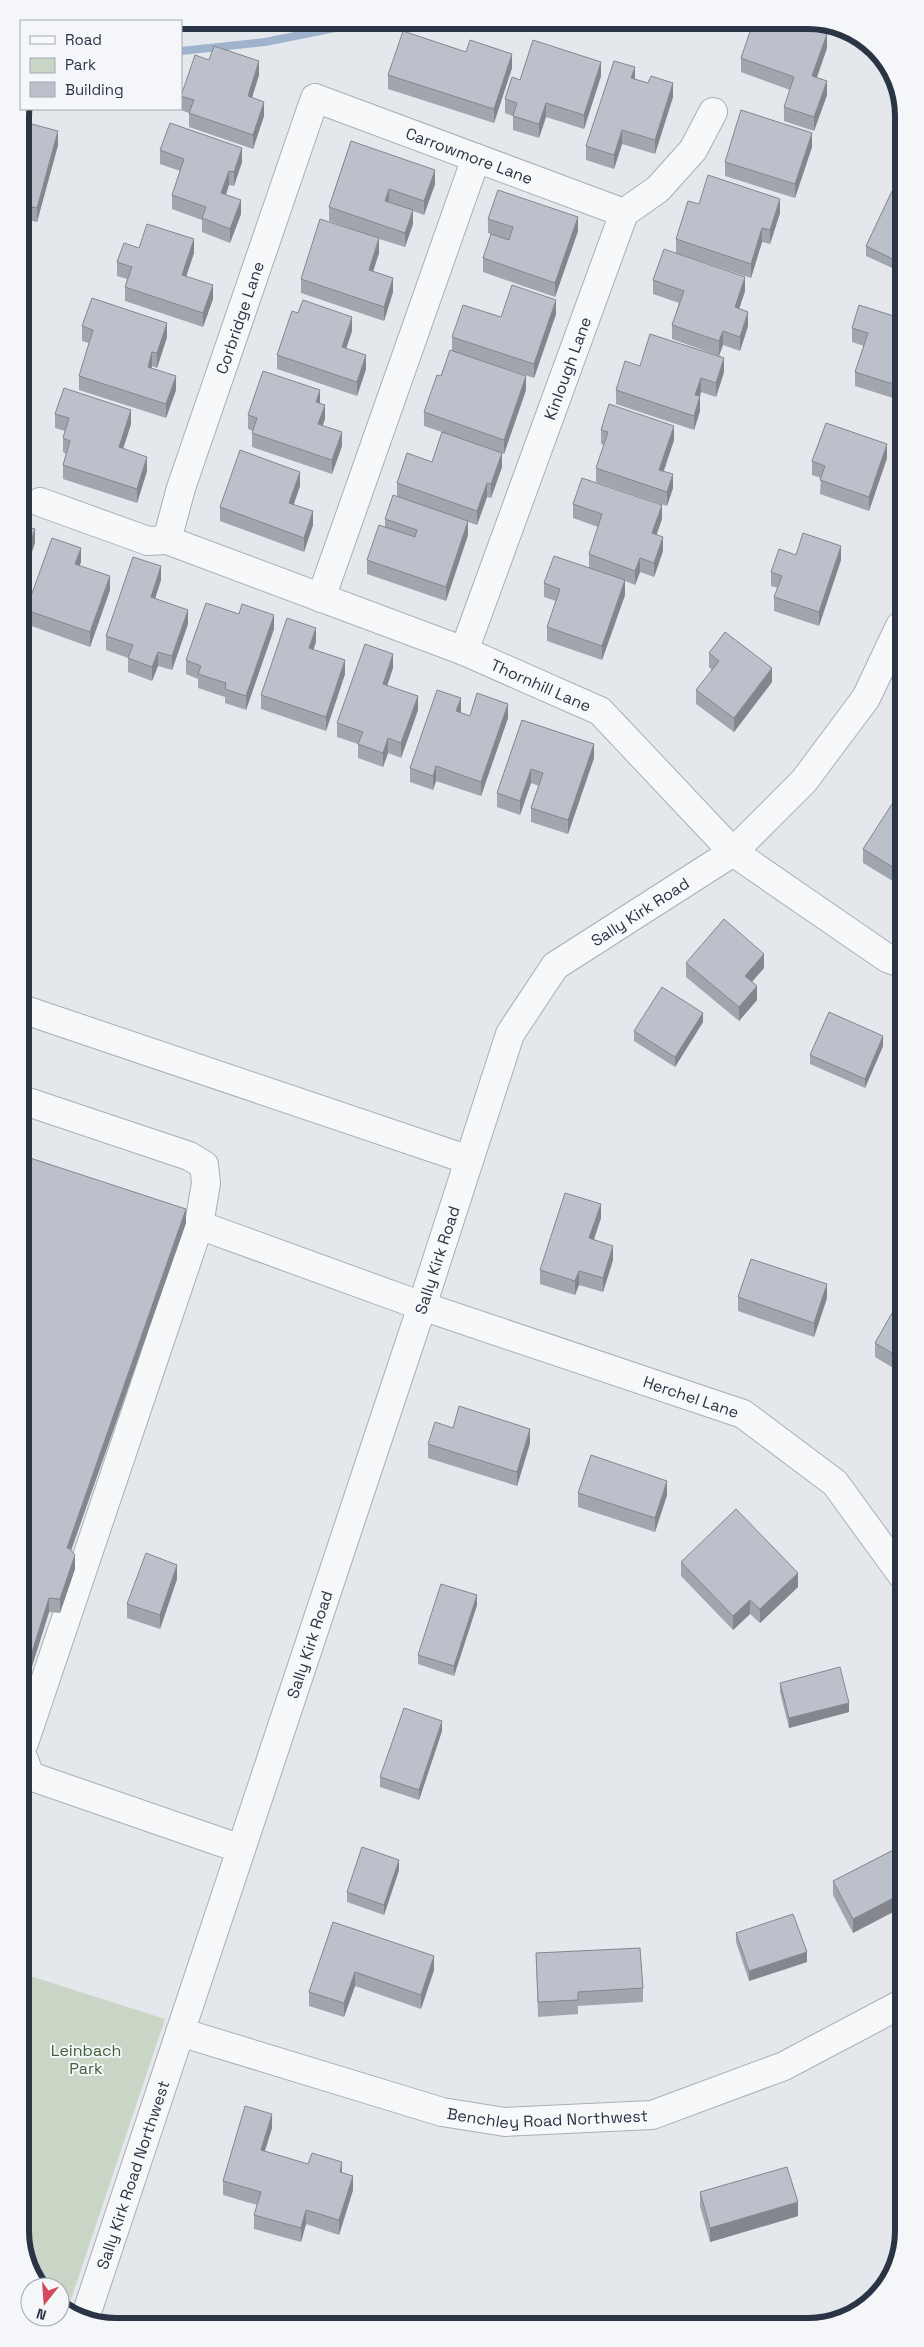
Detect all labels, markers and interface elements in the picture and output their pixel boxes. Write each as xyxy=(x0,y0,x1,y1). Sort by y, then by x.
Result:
legend xyxy=(20,20,182,110)
text: Road xyxy=(65,30,102,49)
text: Park xyxy=(65,55,96,74)
text: Building xyxy=(65,80,124,99)
street label: Carrowmore Lane xyxy=(403,123,536,189)
street label: Corbridge Lane xyxy=(211,259,269,377)
street label: Kinlough Lane xyxy=(539,314,596,423)
street label: Thornhill Lane xyxy=(487,654,594,717)
street label: Sally Kirk Road xyxy=(587,873,693,951)
street label: Sally Kirk Road xyxy=(410,1203,465,1317)
street label: Herchel Lane xyxy=(640,1371,742,1423)
street label: Sally Kirk Road xyxy=(282,1588,338,1701)
park label: Leinbach Park xyxy=(51,2040,121,2079)
street label: Sally Kirk Road Northwest xyxy=(92,2078,174,2272)
street label: Benchley Road Northwest xyxy=(446,2103,648,2134)
north arrow xyxy=(20,2277,70,2327)
text: N xyxy=(34,2304,48,2324)

